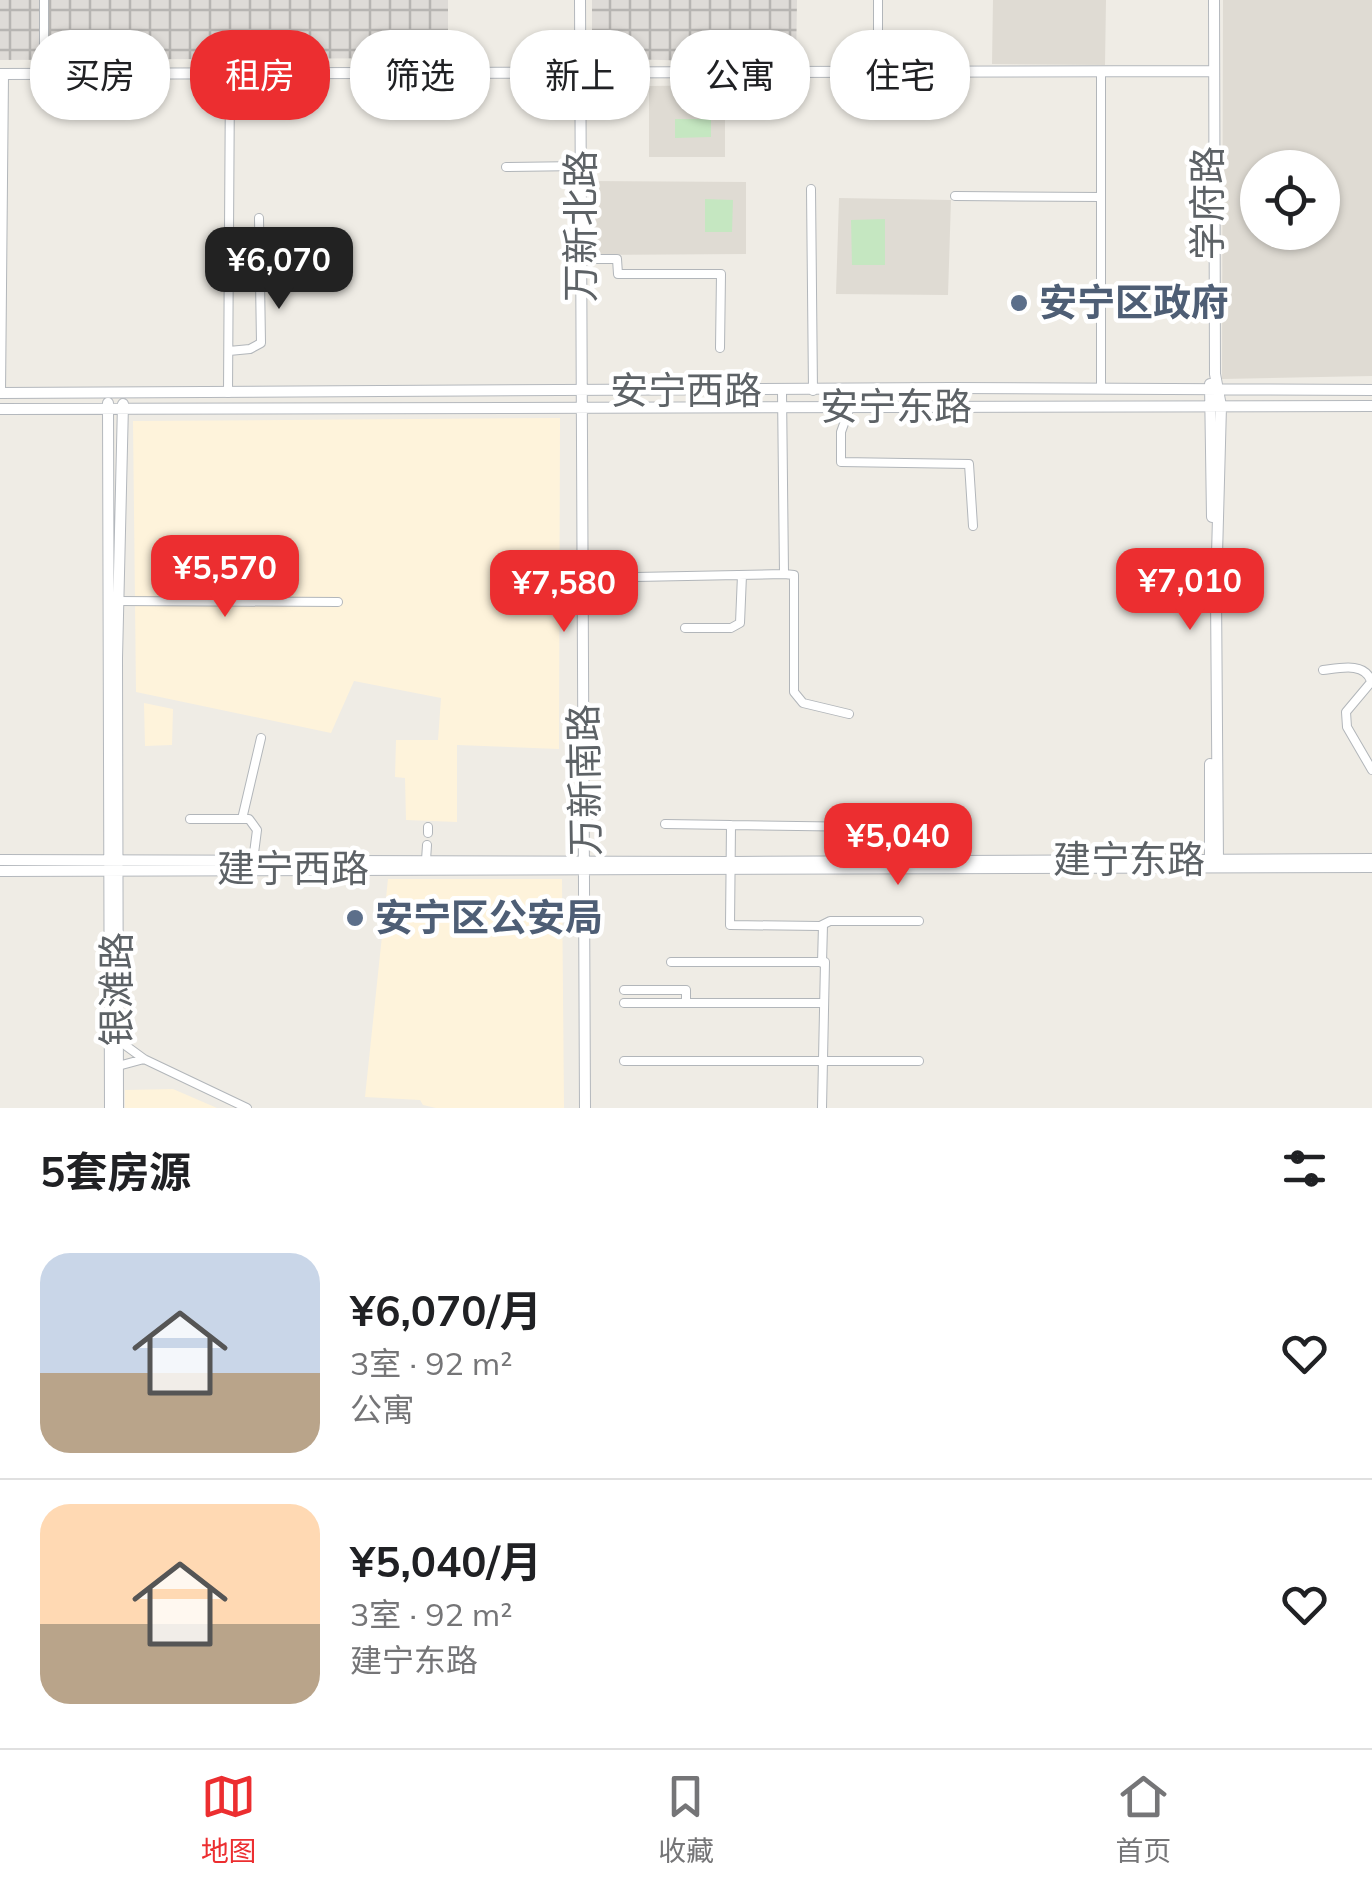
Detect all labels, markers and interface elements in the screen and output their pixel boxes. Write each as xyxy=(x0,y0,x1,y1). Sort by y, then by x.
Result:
chip: 买房 xyxy=(30,30,170,120)
chip: 租房 xyxy=(190,30,330,120)
chip: 筛选 xyxy=(350,30,490,120)
chip: 新上 xyxy=(510,30,650,120)
chip: 公寓 xyxy=(670,30,810,120)
chip: 住宅 xyxy=(830,30,970,120)
street label: 学府路 xyxy=(1183,146,1231,260)
street label: 万新北路 xyxy=(556,150,604,302)
map controls xyxy=(1240,150,1340,250)
button: locate xyxy=(1240,150,1340,250)
pin: ¥6,070 xyxy=(198,227,360,312)
text: ¥6,070 xyxy=(227,239,331,279)
place label: 安宁区政府 xyxy=(1039,278,1229,326)
marker: 安宁区政府 xyxy=(1008,292,1030,314)
street label: 安宁西路 xyxy=(610,366,762,414)
street label: 安宁东路 xyxy=(820,382,972,430)
pin: ¥5,570 xyxy=(144,535,306,620)
text: ¥5,570 xyxy=(173,547,277,587)
pin: ¥7,010 xyxy=(1109,548,1271,633)
pin: ¥7,580 xyxy=(483,550,645,635)
text: ¥7,010 xyxy=(1138,560,1242,600)
text: ¥7,580 xyxy=(512,562,616,602)
street label: 万新南路 xyxy=(559,704,609,856)
pin: ¥5,040 xyxy=(817,803,979,888)
text: ¥5,040 xyxy=(846,815,950,855)
street label: 建宁东路 xyxy=(1053,835,1205,883)
street label: 建宁西路 xyxy=(217,844,369,892)
place label: 安宁区公安局 xyxy=(375,893,603,941)
marker: 安宁区公安局 xyxy=(344,907,366,929)
street label: 银滩路 xyxy=(92,932,140,1046)
icon: filters xyxy=(1277,1141,1332,1196)
text: 5套房源 xyxy=(40,1145,191,1198)
text: ¥6,070/月 xyxy=(350,1284,542,1337)
icon: home xyxy=(120,1293,240,1413)
icon: heart xyxy=(1277,1326,1332,1381)
text: 3室 · 92 m² xyxy=(350,1343,512,1383)
text: 公寓 xyxy=(350,1389,414,1429)
text: ¥5,040/月 xyxy=(350,1535,542,1588)
icon: home xyxy=(120,1544,240,1664)
icon: heart xyxy=(1277,1577,1332,1632)
text: 3室 · 92 m² xyxy=(350,1594,512,1634)
text: 建宁东路 xyxy=(350,1640,478,1680)
tab: 地图 xyxy=(201,1769,257,1869)
tab: 收藏 xyxy=(658,1769,714,1869)
tab: 首页 xyxy=(1115,1769,1171,1869)

